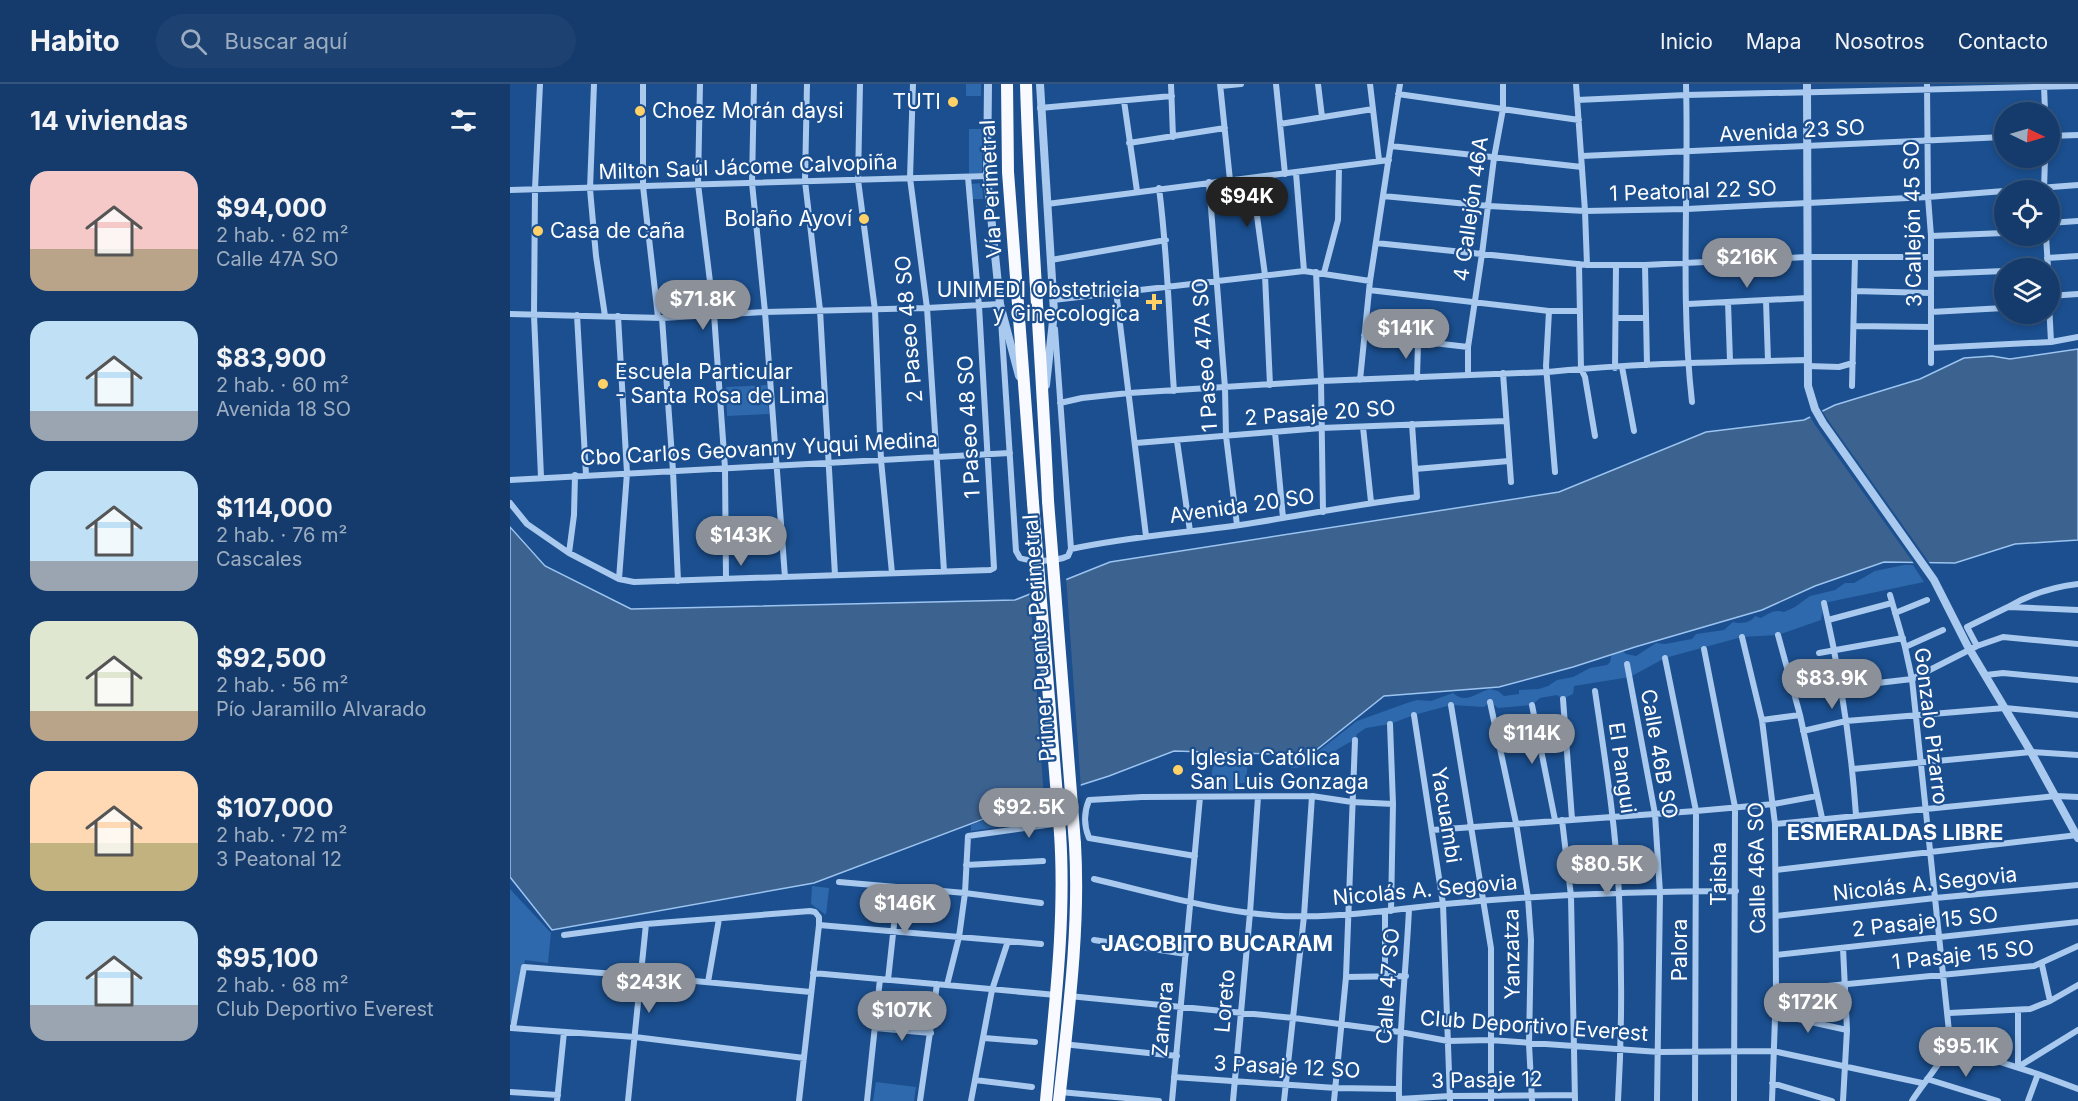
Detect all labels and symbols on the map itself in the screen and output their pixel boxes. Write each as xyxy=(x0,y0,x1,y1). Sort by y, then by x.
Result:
place label: TUTI xyxy=(893,89,941,114)
marker: TUTI xyxy=(946,95,960,109)
place label: Choez Morán daysi xyxy=(652,98,844,123)
north arrow xyxy=(1994,102,2060,168)
marker: Choez Morán daysi xyxy=(633,104,647,118)
street label: Avenida 23 SO xyxy=(1718,114,1866,147)
street label: Vía Perimetral xyxy=(974,119,1007,259)
street label: 4 Callejón 46A xyxy=(1448,135,1493,283)
street label: 3 Callejón 45 SO xyxy=(1899,141,1926,307)
street label: Milton Saúl Jácome Calvopiña xyxy=(598,149,898,184)
street label: 1 Peatonal 22 SO xyxy=(1609,175,1777,206)
pin: $94K xyxy=(1211,177,1283,228)
place label: Bolaño Ayoví xyxy=(724,206,853,231)
marker: Bolaño Ayoví xyxy=(857,212,871,226)
place label: Casa de caña xyxy=(550,218,685,243)
marker: Casa de caña xyxy=(531,224,545,238)
pin: $216K xyxy=(1705,238,1789,289)
street label: 2 Paseo 48 SO xyxy=(890,254,927,404)
place label: UNIMEDI Obstetricia y Ginecologica xyxy=(937,277,1140,326)
street label: 1 Paseo 47A SO xyxy=(1187,277,1222,433)
pin: $71.8K xyxy=(654,280,752,331)
marker: UNIMEDI Obstetricia y Ginecologica xyxy=(1145,293,1163,311)
pin: $141K xyxy=(1364,309,1448,360)
street label: 1 Paseo 48 SO xyxy=(952,355,985,499)
place label: Escuela Particular - Santa Rosa de Lima xyxy=(615,359,826,408)
marker: Escuela Particular - Santa Rosa de Lima xyxy=(596,377,610,391)
street label: 2 Pasaje 20 SO xyxy=(1244,395,1396,430)
street label: Cbo Carlos Geovanny Yuqui Medina xyxy=(580,427,938,470)
street label: Avenida 20 SO xyxy=(1168,483,1316,528)
street label: Primer Puente Perimetral xyxy=(1017,514,1060,762)
pin: $143K xyxy=(699,516,783,567)
street label: Gonzalo Pizarro xyxy=(1909,646,1954,806)
pin: $83.9K xyxy=(1783,659,1881,710)
street label: Calle 46B SO xyxy=(1636,687,1683,821)
pin: $114K xyxy=(1490,714,1574,765)
street label: El Pangui xyxy=(1604,721,1641,815)
place label: Iglesia Católica San Luis Gonzaga xyxy=(1190,745,1369,794)
marker: Iglesia Católica San Luis Gonzaga xyxy=(1171,763,1185,777)
street label: Yacuambi xyxy=(1427,765,1466,865)
pin: $92.5K xyxy=(980,788,1078,839)
street label: Calle 46A SO xyxy=(1743,802,1770,934)
district label: ESMERALDAS LIBRE xyxy=(1787,819,2003,845)
street label: Taisha xyxy=(1706,842,1731,906)
pin: $80.5K xyxy=(1558,845,1656,896)
street label: Nicolás A. Segovia xyxy=(1832,861,2018,906)
street label: Nicolás A. Segovia xyxy=(1332,869,1518,910)
pin: $146K xyxy=(863,884,947,935)
street label: 2 Pasaje 15 SO xyxy=(1851,901,1999,942)
street label: Yanzatza xyxy=(1498,908,1525,1000)
street label: Palora xyxy=(1667,919,1692,981)
street label: Calle 47 SO xyxy=(1371,927,1404,1045)
district label: JACOBITO BUCARAM xyxy=(1101,930,1333,956)
street label: 1 Pasaje 15 SO xyxy=(1891,935,2035,974)
pin: $243K xyxy=(607,963,691,1014)
street label: Loreto xyxy=(1209,968,1240,1034)
street label: Zamora xyxy=(1147,980,1178,1058)
pin: $172K xyxy=(1766,983,1850,1034)
pin: $107K xyxy=(860,991,944,1042)
street label: Club Deportivo Everest xyxy=(1419,1005,1649,1046)
pin: $95.1K xyxy=(1917,1027,2015,1078)
street label: 3 Pasaje 12 SO xyxy=(1213,1050,1361,1083)
street label: 3 Pasaje 12 xyxy=(1431,1066,1543,1093)

